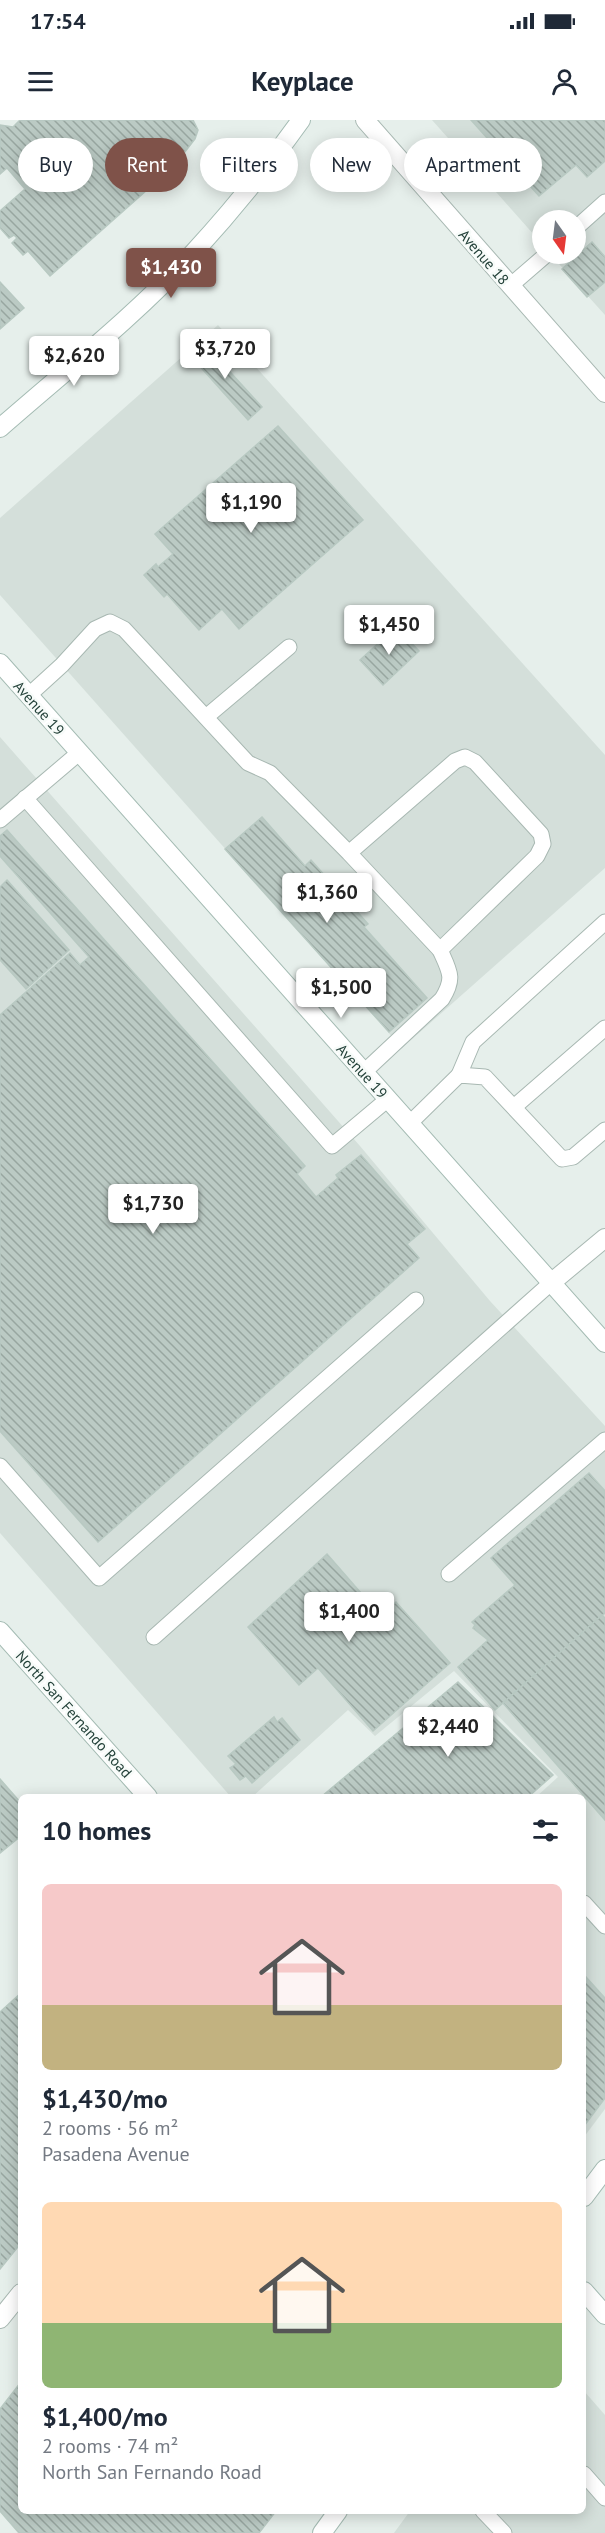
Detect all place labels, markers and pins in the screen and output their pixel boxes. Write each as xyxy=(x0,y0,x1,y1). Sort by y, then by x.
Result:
pin: $1,430 xyxy=(122,248,220,299)
pin: $3,720 xyxy=(176,329,274,380)
pin: $2,620 xyxy=(25,336,123,387)
pin: $1,190 xyxy=(202,483,300,534)
pin: $1,450 xyxy=(340,605,438,656)
pin: $1,360 xyxy=(278,873,376,924)
pin: $1,500 xyxy=(292,968,390,1019)
pin: $1,730 xyxy=(104,1184,202,1235)
pin: $1,400 xyxy=(300,1592,398,1643)
pin: $2,440 xyxy=(399,1707,497,1758)

